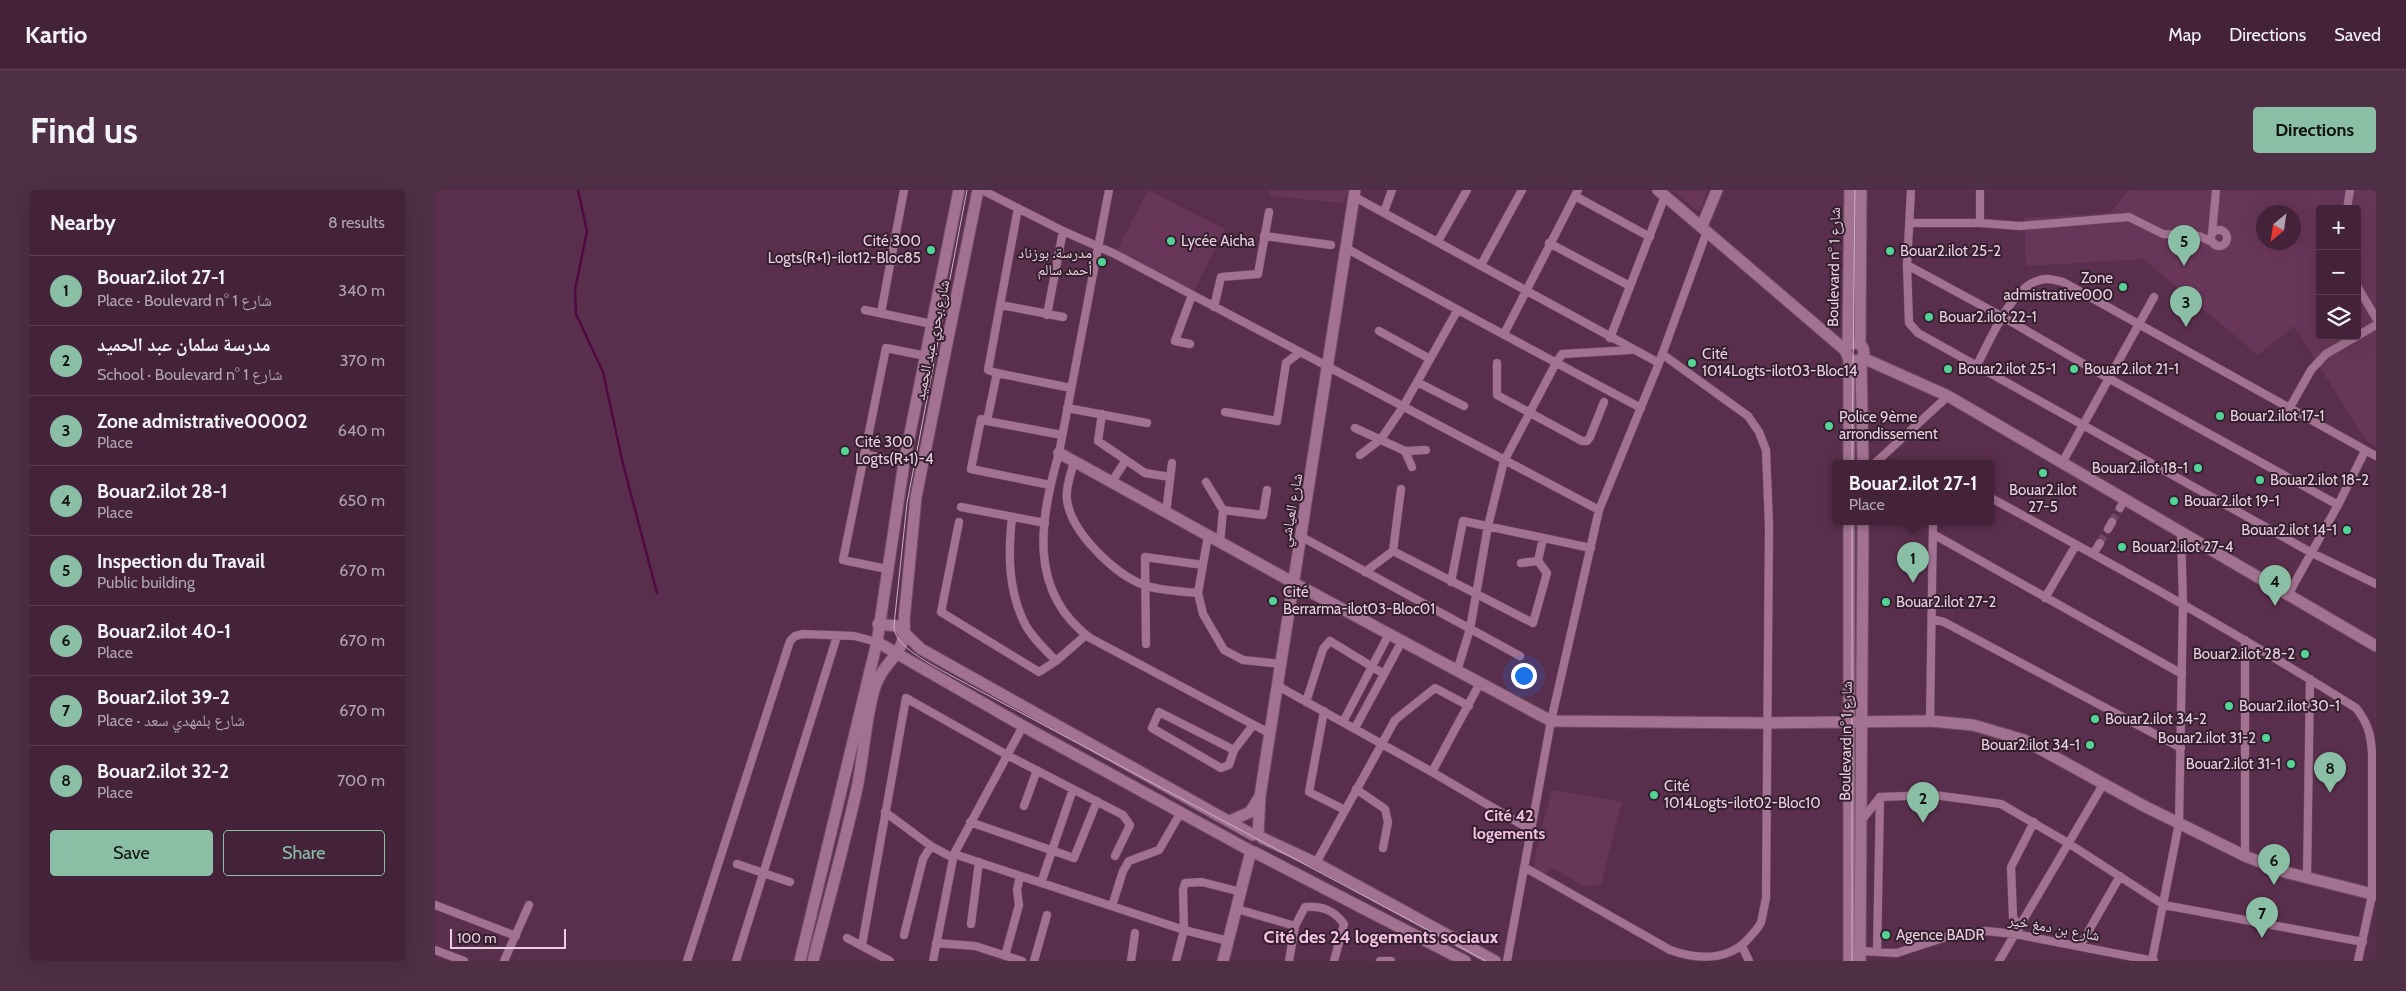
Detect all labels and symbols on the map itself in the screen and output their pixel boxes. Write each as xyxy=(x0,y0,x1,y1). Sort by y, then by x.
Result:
north arrow xyxy=(2256,205,2301,250)
street label: Boulevard n° شارع 1 xyxy=(1824,207,1845,327)
pin: 5 xyxy=(2168,225,2200,266)
place label: Cité 300 Logts(R+1)-ilot12-Bloc85 xyxy=(768,232,921,267)
place label: Lycée Aicha xyxy=(1181,232,1256,250)
marker: Lycée Aicha xyxy=(1165,235,1177,247)
place label: Bouar2.ilot 25-2 xyxy=(1900,242,2001,260)
marker: Cité 300 Logts(R+1)-ilot12-Bloc85 xyxy=(925,244,937,256)
place label: مدرسة. بوزناد أحمد سالم xyxy=(1018,244,1092,280)
marker: Bouar2.ilot 25-2 xyxy=(1884,245,1896,257)
marker: مدرسة. بوزناد أحمد سالم xyxy=(1096,256,1108,268)
place label: Zone admistrative000 xyxy=(2004,269,2113,304)
street label: شارع بحري عبد الحميد xyxy=(910,278,956,402)
marker: Zone admistrative000 xyxy=(2117,281,2129,293)
pin: 3 xyxy=(2170,286,2202,327)
place label: Bouar2.ilot 22-1 xyxy=(1939,308,2037,326)
marker: Bouar2.ilot 22-1 xyxy=(1923,311,1935,323)
place label: Cité 1014Logts-ilot03-Bloc14 xyxy=(1702,345,1858,380)
marker: Cité 1014Logts-ilot03-Bloc14 xyxy=(1686,357,1698,369)
place label: Bouar2.ilot 25-1 xyxy=(1958,360,2056,378)
place label: Bouar2.ilot 21-1 xyxy=(2084,360,2179,378)
marker: Bouar2.ilot 25-1 xyxy=(1942,363,1954,375)
marker: Bouar2.ilot 21-1 xyxy=(2068,363,2080,375)
place label: Bouar2.ilot 17-1 xyxy=(2230,407,2324,425)
place label: Police 9ème arrondissement xyxy=(1839,408,1938,443)
marker: Bouar2.ilot 17-1 xyxy=(2214,410,2226,422)
marker: Police 9ème arrondissement xyxy=(1823,420,1835,432)
place label: Cité 300 Logts(R+1)-4 xyxy=(855,433,934,468)
marker: Cité 300 Logts(R+1)-4 xyxy=(839,445,851,457)
place label: Bouar2.ilot 18-1 xyxy=(2092,459,2188,477)
marker: Bouar2.ilot 18-1 xyxy=(2192,462,2204,474)
marker: Bouar2.ilot 27-5 xyxy=(2037,467,2049,479)
place label: Bouar2.ilot 18-2 xyxy=(2270,471,2369,489)
street label: شارع العياشي xyxy=(1276,472,1309,549)
marker: Bouar2.ilot 18-2 xyxy=(2254,474,2266,486)
place label: Bouar2.ilot 27-5 xyxy=(2009,481,2077,516)
place label: Bouar2.ilot 19-1 xyxy=(2184,492,2280,510)
marker: Bouar2.ilot 19-1 xyxy=(2168,495,2180,507)
place label: Bouar2.ilot 14-1 xyxy=(2241,521,2337,539)
marker: Bouar2.ilot 14-1 xyxy=(2341,524,2353,536)
place label: Bouar2.ilot 27-4 xyxy=(2132,538,2234,556)
marker: Bouar2.ilot 27-4 xyxy=(2116,541,2128,553)
pin: 1 xyxy=(1897,542,1929,583)
pin: 4 xyxy=(2259,565,2291,606)
place label: Cité Berrarma-ilot03-Bloc01 xyxy=(1283,583,1435,618)
place label: Bouar2.ilot 27-2 xyxy=(1896,593,1996,611)
marker: Cité Berrarma-ilot03-Bloc01 xyxy=(1267,595,1279,607)
marker: Bouar2.ilot 27-2 xyxy=(1880,596,1892,608)
place label: Bouar2.ilot 28-2 xyxy=(2193,645,2295,663)
marker: Bouar2.ilot 28-2 xyxy=(2299,648,2311,660)
your location xyxy=(1511,663,1537,689)
street label: Boulevard n° شارع 1 xyxy=(1836,681,1857,801)
place label: Bouar2.ilot 30-1 xyxy=(2239,697,2340,715)
marker: Bouar2.ilot 30-1 xyxy=(2223,700,2235,712)
place label: Bouar2.ilot 34-2 xyxy=(2105,710,2207,728)
marker: Bouar2.ilot 34-2 xyxy=(2089,713,2101,725)
place label: Bouar2.ilot 31-2 xyxy=(2158,729,2256,747)
marker: Bouar2.ilot 31-2 xyxy=(2260,732,2272,744)
place label: Bouar2.ilot 34-1 xyxy=(1981,736,2080,754)
marker: Bouar2.ilot 34-1 xyxy=(2084,739,2096,751)
pin: 8 xyxy=(2314,752,2346,793)
place label: Bouar2.ilot 31-1 xyxy=(2186,755,2281,773)
marker: Bouar2.ilot 31-1 xyxy=(2285,758,2297,770)
place label: Cité 1014Logts-ilot02-Bloc10 xyxy=(1664,777,1821,812)
pin: 2 xyxy=(1907,782,1939,823)
marker: Cité 1014Logts-ilot02-Bloc10 xyxy=(1648,789,1660,801)
district label: Cité 42 logements xyxy=(1473,806,1546,843)
pin: 6 xyxy=(2258,844,2290,885)
pin: 7 xyxy=(2246,897,2278,938)
street label: شارع بن دمغ خير xyxy=(2006,911,2101,946)
scale bar xyxy=(450,926,566,949)
district label: Cité des 24 logements sociaux xyxy=(1264,926,1499,948)
place label: Agence BADR xyxy=(1896,926,1985,944)
marker: Agence BADR xyxy=(1880,929,1892,941)

